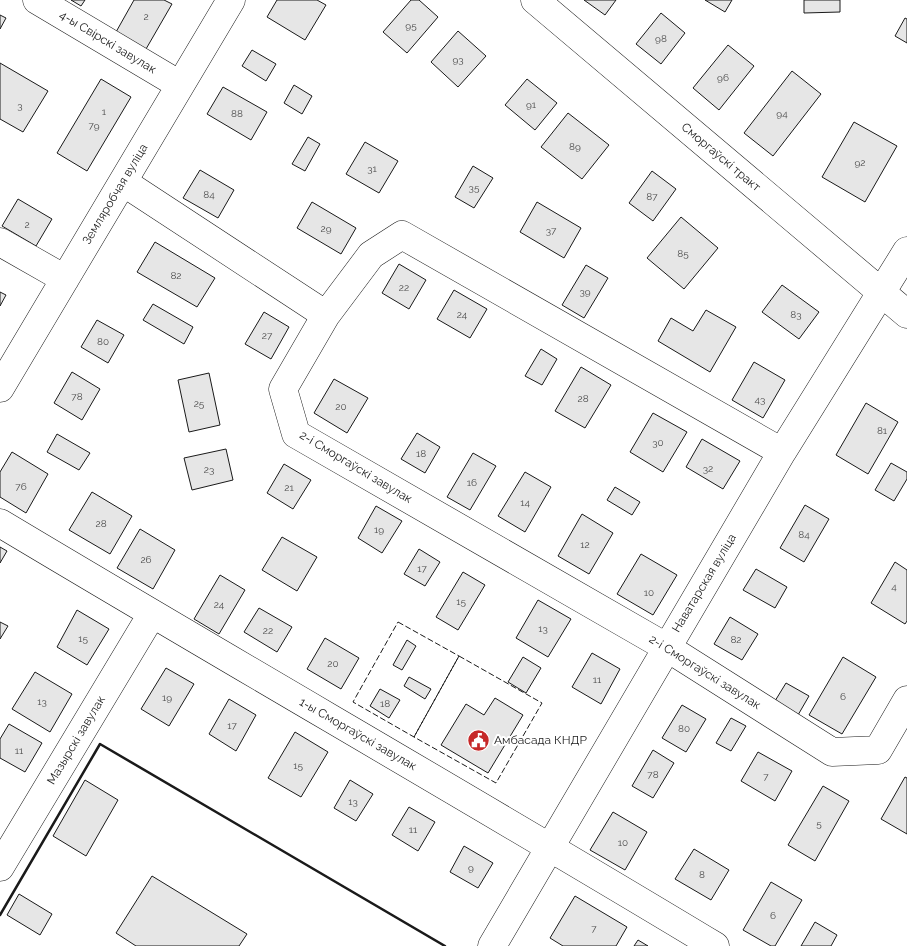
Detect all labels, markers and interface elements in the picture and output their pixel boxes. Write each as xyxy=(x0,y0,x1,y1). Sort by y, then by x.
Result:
street label: 4-ы Свірскі завулак xyxy=(57,8,159,76)
house number: 2 xyxy=(143,11,149,22)
house number: 95 xyxy=(405,20,417,31)
house number: 98 xyxy=(655,33,667,44)
house number: 93 xyxy=(452,54,464,65)
house number: 96 xyxy=(717,72,729,83)
house number: 91 xyxy=(526,99,537,110)
house number: 3 xyxy=(17,100,23,111)
house number: 1 xyxy=(102,106,107,117)
house number: 88 xyxy=(231,108,243,119)
house number: 94 xyxy=(776,108,788,119)
house number: 79 xyxy=(88,120,100,131)
street label: Сморгаўскі тракт xyxy=(679,120,764,194)
street label: Земляробчая вуліца xyxy=(79,141,151,247)
house number: 89 xyxy=(569,141,581,152)
house number: 92 xyxy=(854,157,866,168)
house number: 31 xyxy=(367,163,378,174)
house number: 35 xyxy=(469,182,480,193)
house number: 84 xyxy=(203,189,215,200)
house number: 87 xyxy=(646,191,658,202)
house number: 2 xyxy=(24,219,30,230)
house number: 29 xyxy=(320,223,332,234)
house number: 37 xyxy=(546,225,557,236)
house number: 85 xyxy=(677,248,689,259)
house number: 82 xyxy=(170,270,182,281)
house number: 22 xyxy=(399,282,409,293)
house number: 39 xyxy=(579,286,591,297)
house number: 24 xyxy=(457,309,468,320)
house number: 83 xyxy=(790,309,802,320)
house number: 27 xyxy=(262,330,273,341)
house number: 80 xyxy=(97,336,109,347)
house number: 78 xyxy=(71,391,83,402)
house number: 28 xyxy=(577,393,589,404)
house number: 43 xyxy=(755,394,765,405)
house number: 25 xyxy=(194,398,205,409)
house number: 20 xyxy=(335,401,347,412)
house number: 81 xyxy=(877,425,888,436)
street label: 2-і Сморгаўскі завулак xyxy=(297,428,415,506)
house number: 30 xyxy=(652,437,664,448)
house number: 18 xyxy=(416,448,426,459)
house number: 32 xyxy=(703,463,713,474)
house number: 23 xyxy=(204,464,214,475)
house number: 16 xyxy=(467,477,477,488)
house number: 76 xyxy=(15,481,27,492)
house number: 21 xyxy=(284,482,294,493)
house number: 14 xyxy=(520,497,530,508)
house number: 28 xyxy=(95,518,107,529)
house number: 19 xyxy=(374,524,384,535)
house number: 84 xyxy=(798,529,810,540)
street label: Наватарская вуліца xyxy=(669,531,739,635)
house number: 12 xyxy=(580,539,590,550)
house number: 26 xyxy=(140,554,152,565)
house number: 17 xyxy=(417,563,427,574)
house number: 4 xyxy=(891,581,897,592)
house number: 10 xyxy=(644,587,654,598)
house number: 15 xyxy=(456,596,466,607)
house number: 24 xyxy=(214,599,225,610)
house number: 13 xyxy=(538,623,548,634)
house number: 22 xyxy=(263,625,273,636)
street label: 2-і Сморгаўскі завулак xyxy=(647,632,763,712)
house number: 15 xyxy=(78,633,88,644)
house number: 82 xyxy=(730,634,742,645)
house number: 20 xyxy=(327,658,339,669)
house number: 11 xyxy=(593,674,602,685)
house number: 6 xyxy=(840,691,846,702)
house number: 19 xyxy=(162,692,172,703)
street label: Мазырскі завулак xyxy=(44,693,108,787)
street label: 1-ы Сморгаўскі завулак xyxy=(297,695,419,773)
house number: 13 xyxy=(37,696,47,707)
house number: 18 xyxy=(380,698,390,709)
house number: 17 xyxy=(227,720,237,731)
house number: 80 xyxy=(678,723,690,734)
public building icon: Амбасада КНДР xyxy=(466,728,490,752)
place label: Амбасада КНДР xyxy=(494,733,588,747)
house number: 11 xyxy=(15,745,24,756)
house number: 15 xyxy=(293,760,303,771)
house number: 78 xyxy=(647,769,659,780)
house number: 7 xyxy=(763,771,769,782)
house number: 13 xyxy=(348,796,358,807)
house number: 5 xyxy=(816,818,822,829)
house number: 11 xyxy=(409,824,418,835)
house number: 10 xyxy=(618,837,628,848)
house number: 9 xyxy=(468,862,474,873)
house number: 8 xyxy=(699,869,705,880)
house number: 6 xyxy=(770,910,776,921)
house number: 7 xyxy=(591,923,597,934)

